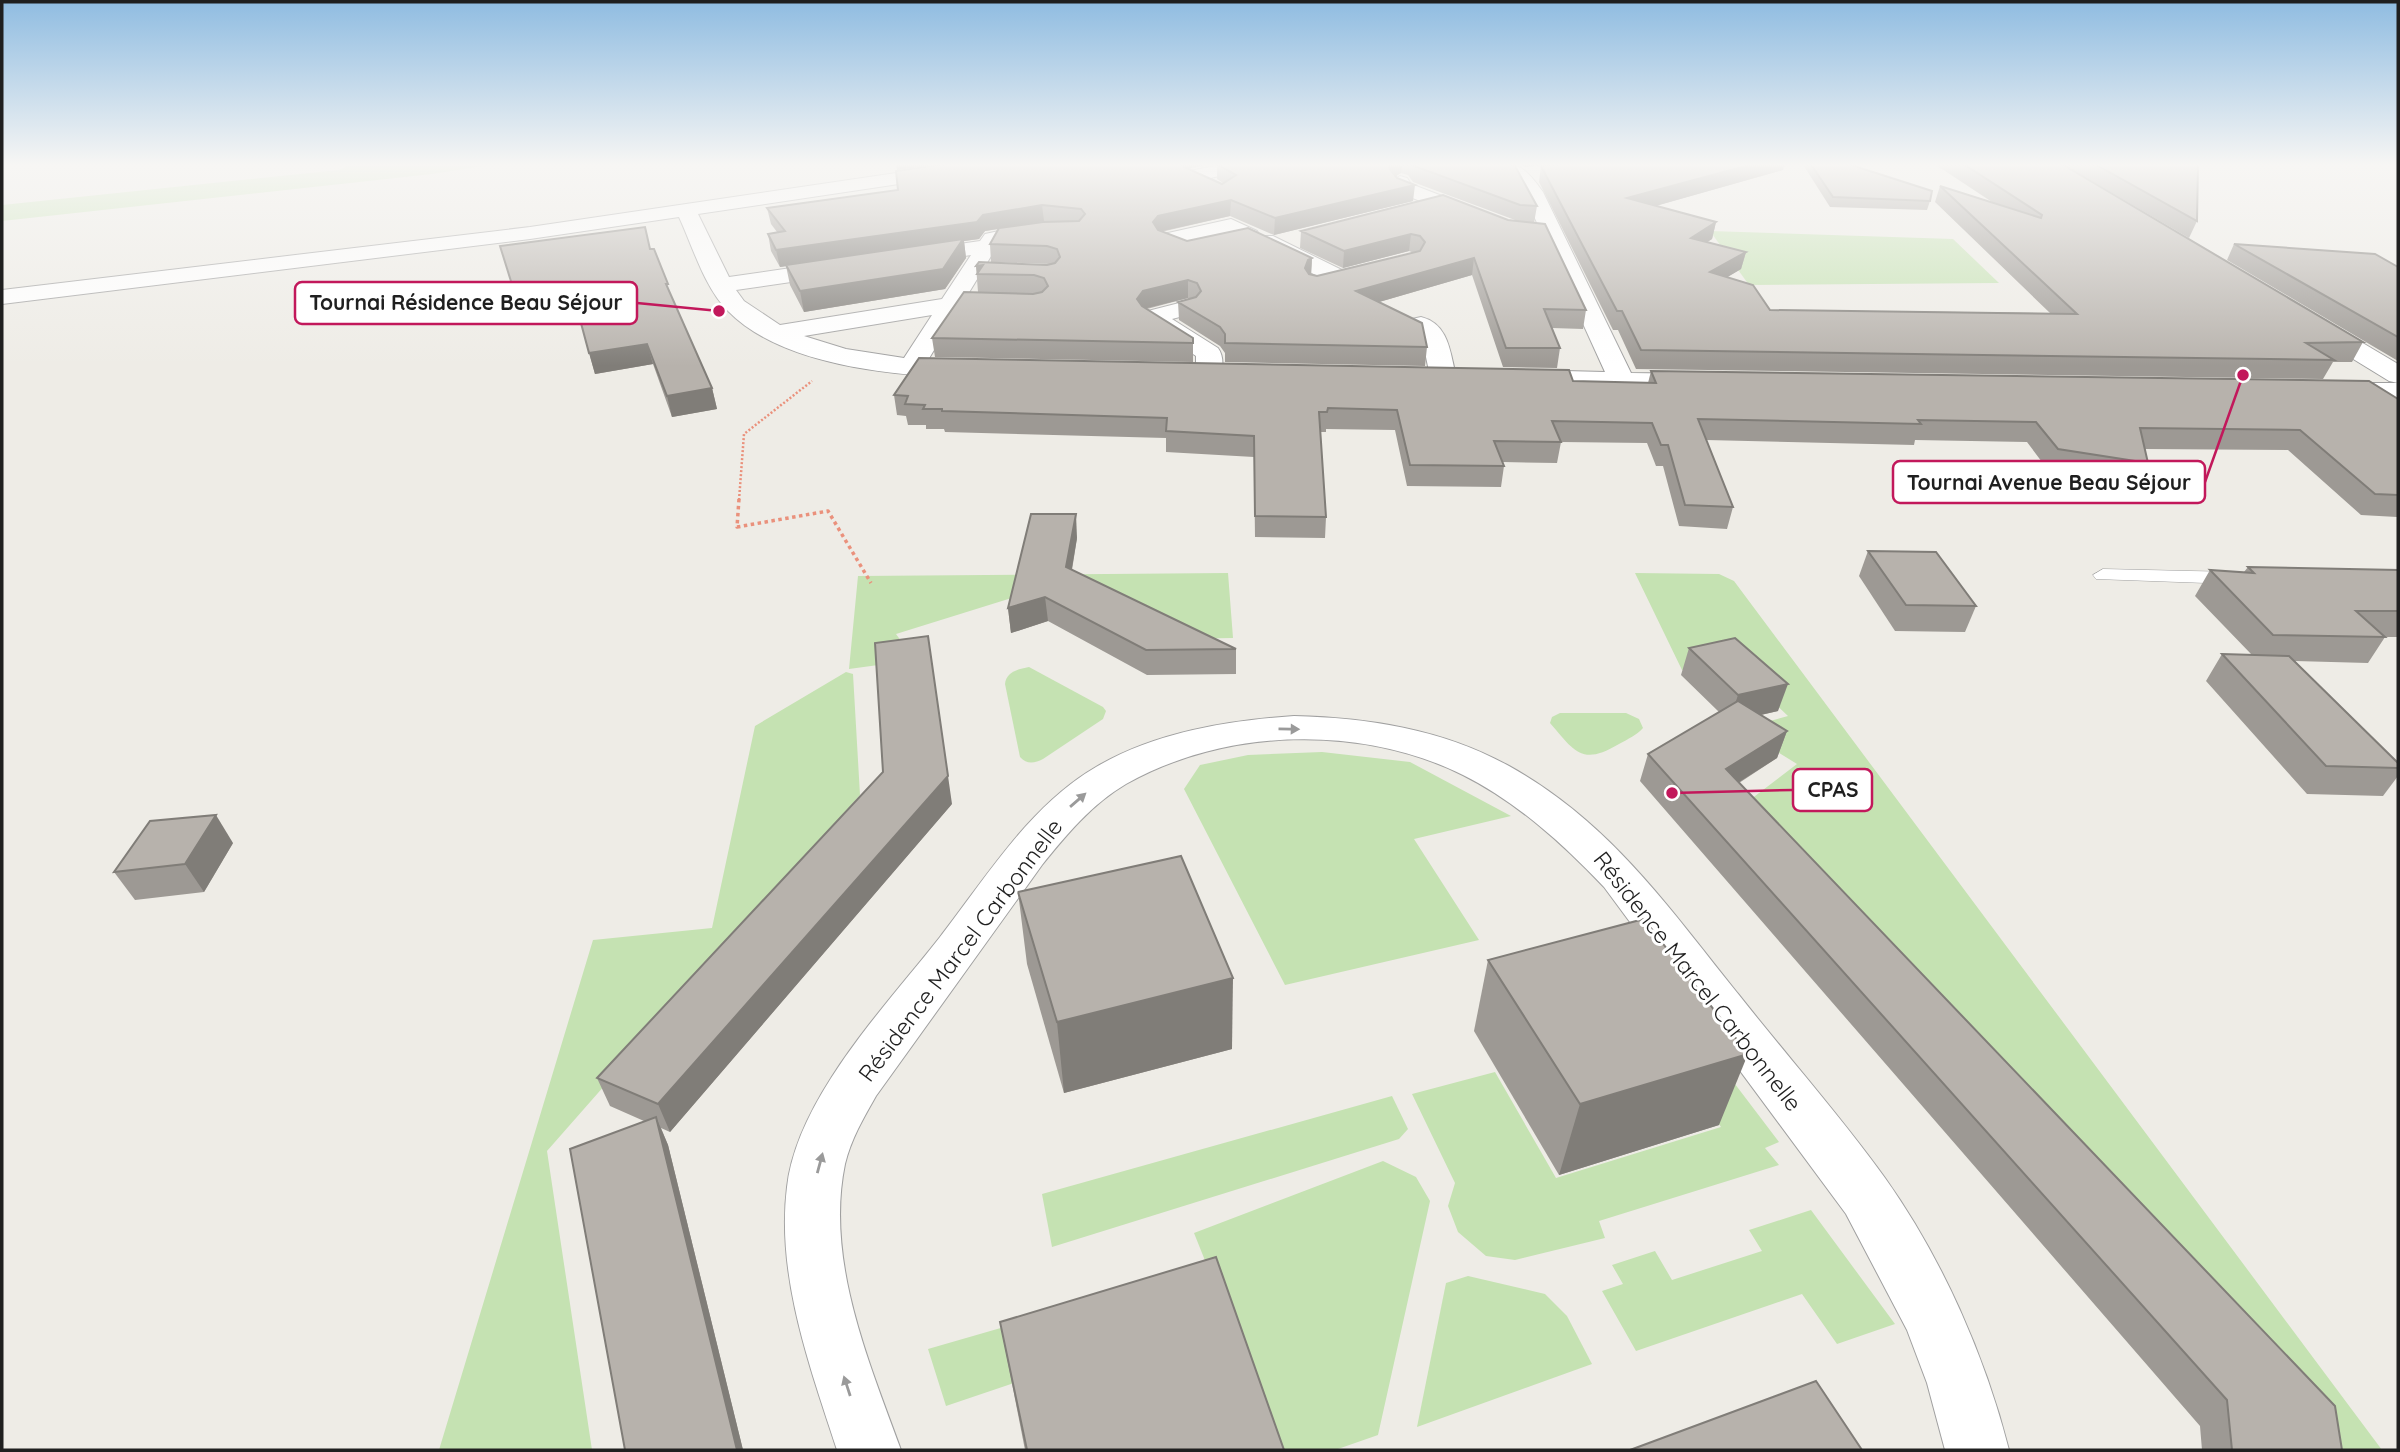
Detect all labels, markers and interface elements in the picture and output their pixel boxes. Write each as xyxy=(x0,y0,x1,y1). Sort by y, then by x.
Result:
callout: Tournai Résidence Beau Séjour xyxy=(295,282,637,324)
text: Tournai Résidence Beau Séjour xyxy=(309,289,623,315)
callout: Tournai Avenue Beau Séjour xyxy=(1893,461,2205,503)
text: Tournai Avenue Beau Séjour xyxy=(1907,469,2191,495)
one-way arrow xyxy=(1279,723,1301,735)
callout: CPAS xyxy=(1793,769,1872,811)
text: CPAS xyxy=(1808,776,1858,802)
one-way arrow xyxy=(1069,792,1087,808)
street label: Résidence Marcel Carbonnelle xyxy=(852,813,1068,1087)
street label: Résidence Marcel Carbonnelle xyxy=(1588,845,1808,1117)
one-way arrow xyxy=(815,1152,826,1174)
one-way arrow xyxy=(841,1375,852,1396)

